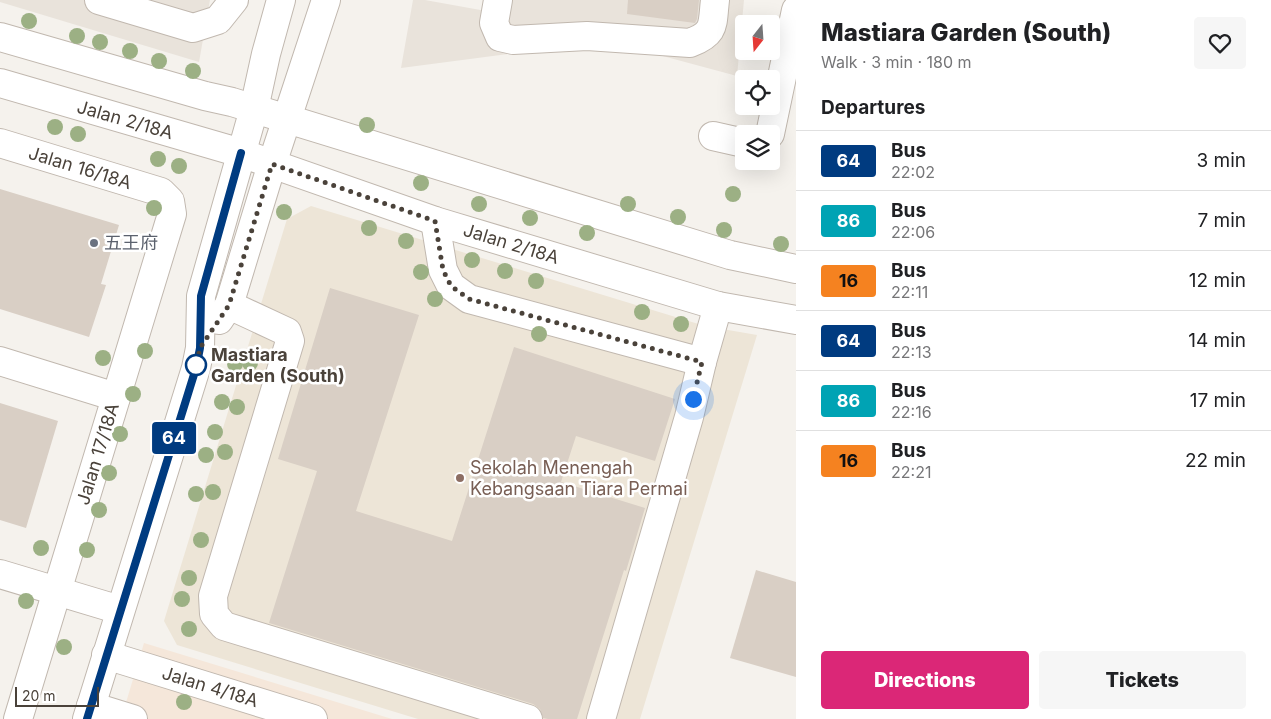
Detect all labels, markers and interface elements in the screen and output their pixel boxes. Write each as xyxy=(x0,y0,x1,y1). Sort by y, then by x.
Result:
north arrow xyxy=(735,15,780,60)
map controls xyxy=(735,15,780,170)
button: heart xyxy=(1194,17,1246,69)
text: Mastiara Garden (South) xyxy=(821,18,1111,47)
text: Walk · 3 min · 180 m xyxy=(821,52,972,72)
button: locate xyxy=(735,70,780,115)
street label: Jalan 2/18A xyxy=(75,96,176,143)
text: Departures xyxy=(821,96,925,119)
button: layers xyxy=(735,125,780,170)
text: Bus xyxy=(891,139,926,162)
street label: Jalan 16/18A xyxy=(26,142,134,193)
text: 3 min xyxy=(1196,149,1246,172)
text: 64 xyxy=(837,150,860,171)
text: 22:02 xyxy=(891,162,935,182)
text: Bus xyxy=(891,199,926,222)
text: 7 min xyxy=(1197,209,1246,232)
text: 86 xyxy=(837,210,860,231)
street label: Jalan 2/18A xyxy=(461,219,562,268)
text: 22:06 xyxy=(891,222,935,242)
place label: 五王府 xyxy=(104,232,158,253)
marker: 五王府 xyxy=(88,237,100,249)
text: Bus xyxy=(891,259,926,282)
text: 12 min xyxy=(1189,269,1246,292)
text: 16 xyxy=(839,270,858,291)
text: 22:11 xyxy=(891,282,928,302)
text: Bus xyxy=(891,319,926,342)
text: 14 min xyxy=(1188,329,1246,352)
text: 64 xyxy=(837,330,860,351)
text: 22:13 xyxy=(891,342,932,362)
place label: Mastiara Garden (South) xyxy=(211,344,345,386)
marker: Mastiara Garden (South) xyxy=(185,354,207,376)
text: Bus xyxy=(891,379,926,402)
your location xyxy=(681,387,706,412)
text: 17 min xyxy=(1190,389,1246,412)
text: 86 xyxy=(837,390,860,411)
street label: Jalan 17/18A xyxy=(72,400,123,507)
text: 22:16 xyxy=(891,402,932,422)
line badge: 64 xyxy=(152,422,196,454)
text: 64 xyxy=(162,427,186,448)
text: Bus xyxy=(891,439,926,462)
text: 22 min xyxy=(1185,449,1246,472)
text: 16 xyxy=(839,450,858,471)
place label: Sekolah Menengah Kebangsaan Tiara Permai xyxy=(470,457,688,499)
text: 22:21 xyxy=(891,462,931,482)
marker: Sekolah Menengah Kebangsaan Tiara Permai xyxy=(454,472,466,484)
button: Directions xyxy=(821,651,1029,709)
button: Tickets xyxy=(1039,651,1246,709)
street label: Jalan 4/18A xyxy=(159,662,261,711)
scale bar xyxy=(15,684,99,707)
text: 20 m xyxy=(22,687,56,704)

